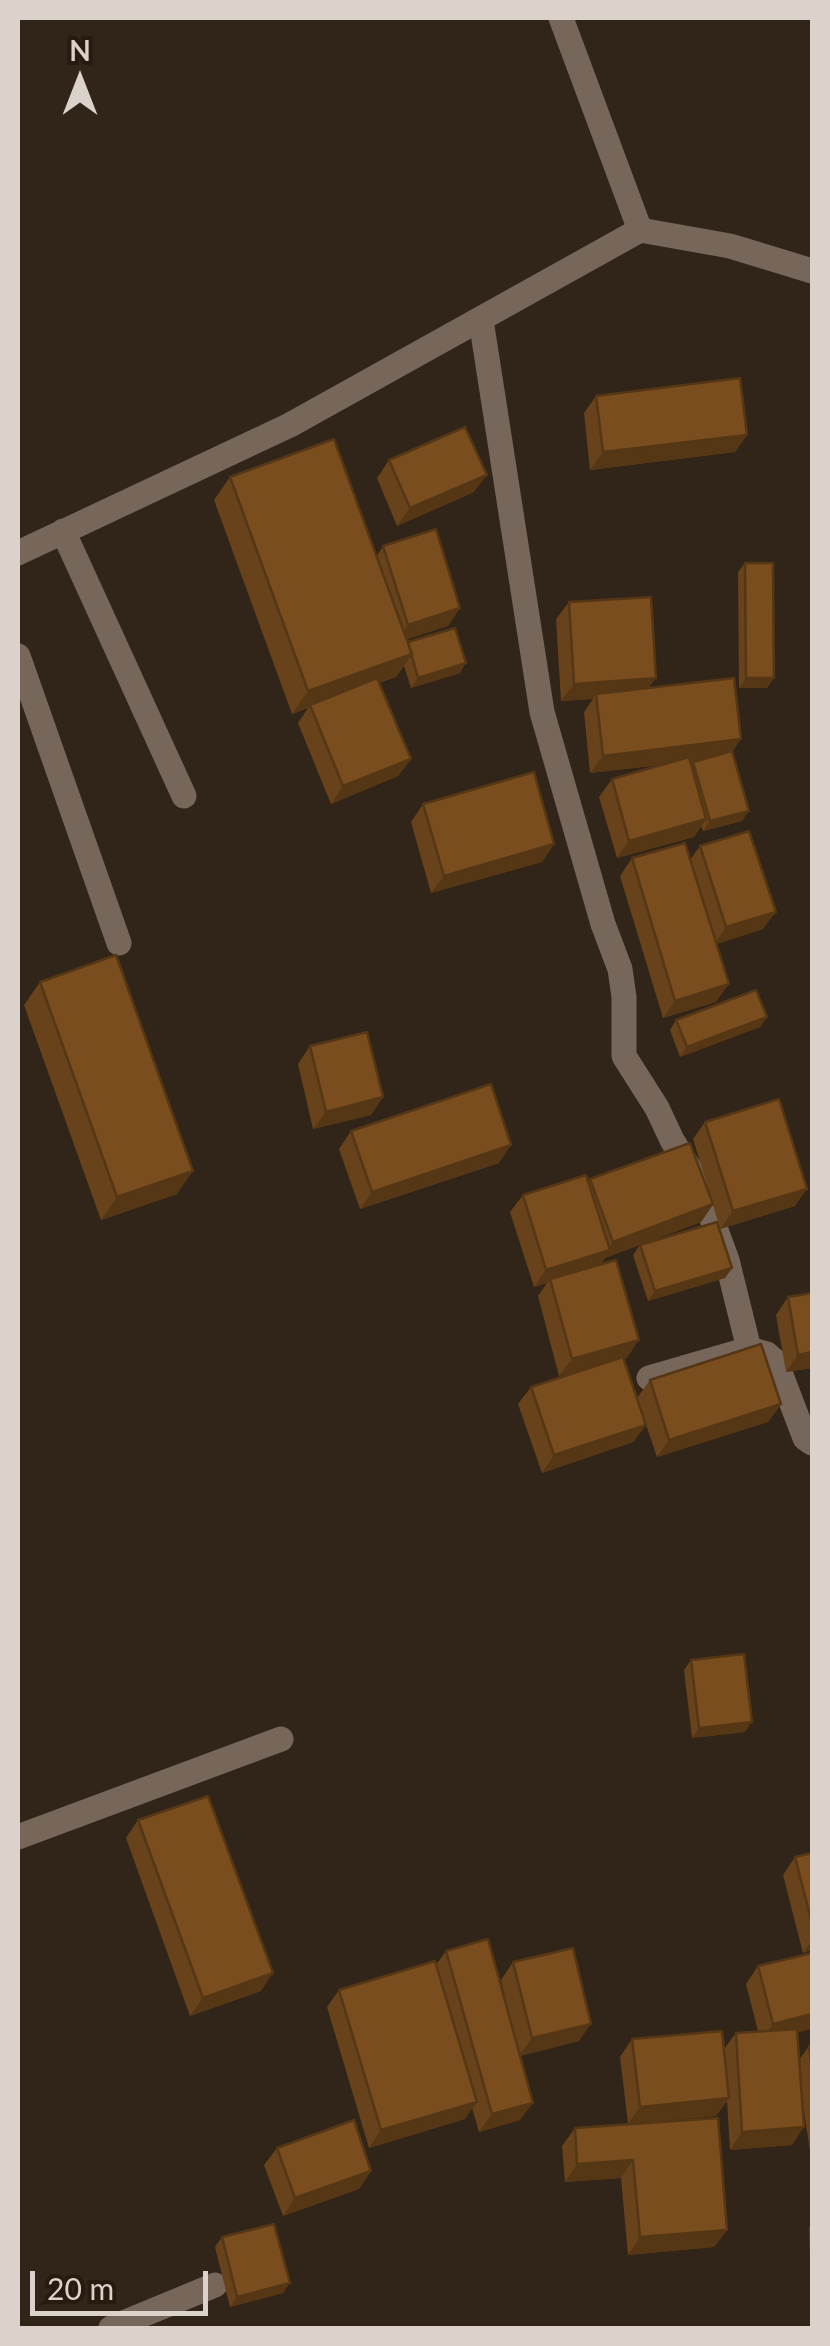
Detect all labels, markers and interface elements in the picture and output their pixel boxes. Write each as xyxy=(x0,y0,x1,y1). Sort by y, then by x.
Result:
north arrow xyxy=(30,30,130,130)
text: N xyxy=(69,33,91,67)
scale bar xyxy=(35,2251,212,2313)
text: 20 m xyxy=(47,2270,114,2306)

